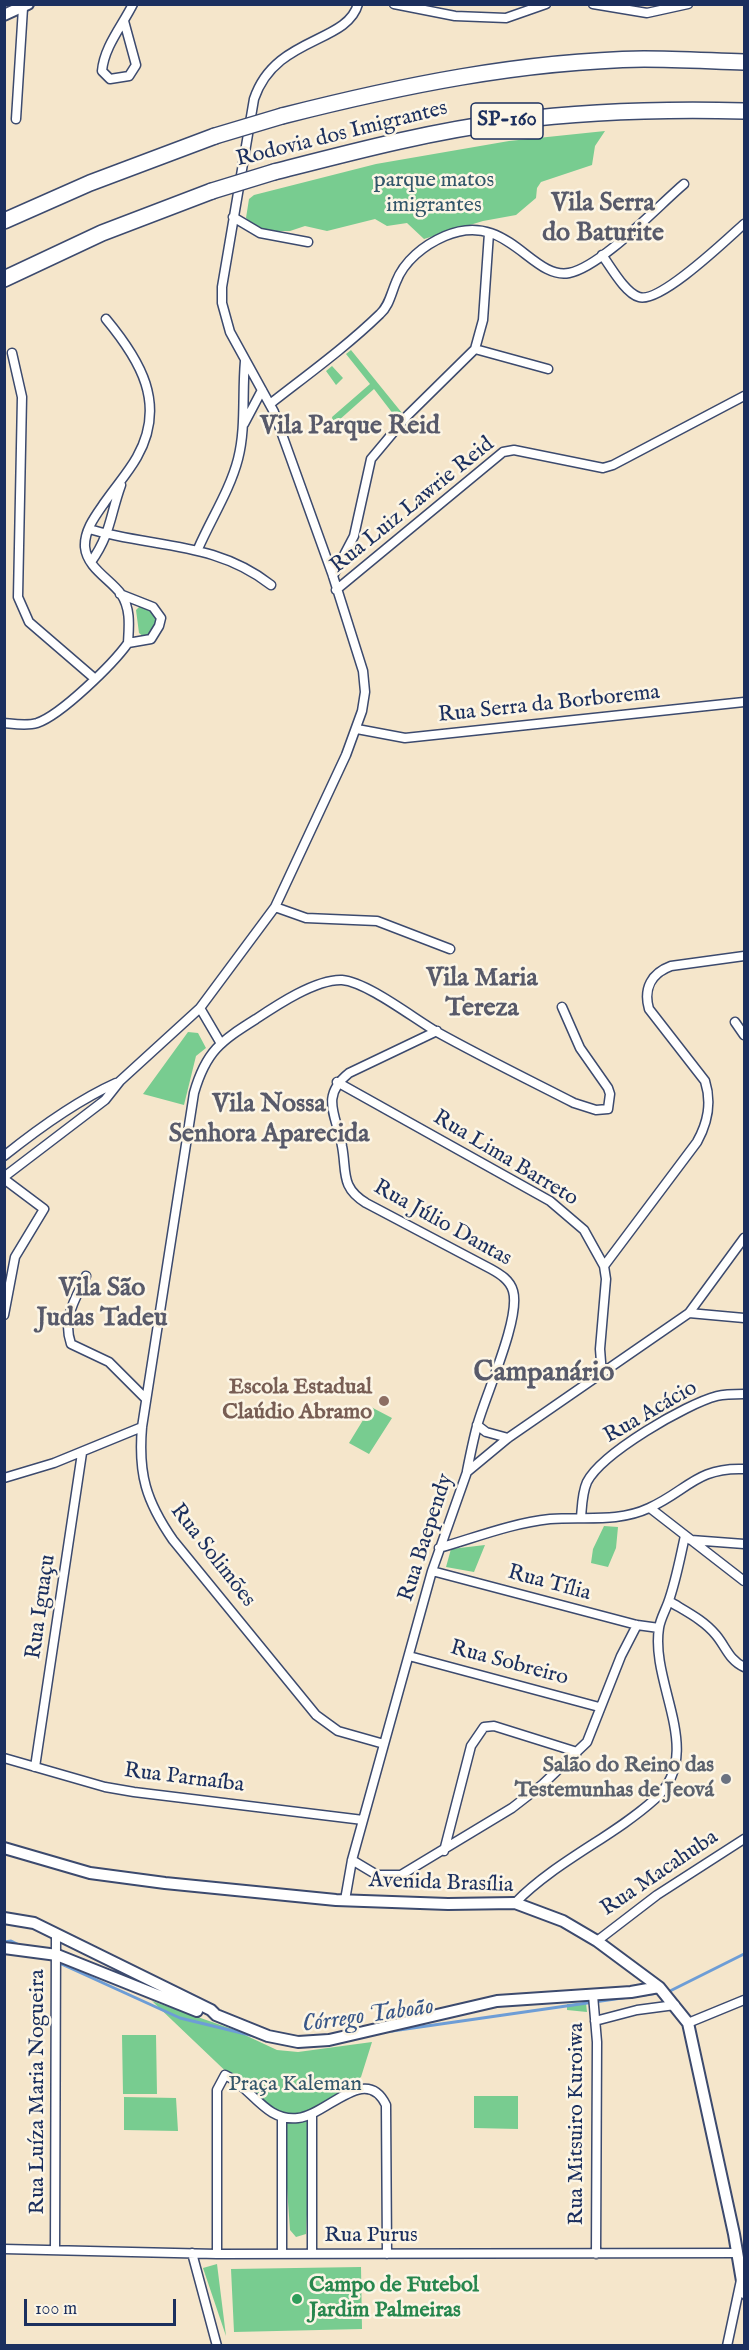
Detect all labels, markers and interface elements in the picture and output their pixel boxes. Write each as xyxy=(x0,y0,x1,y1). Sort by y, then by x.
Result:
street label: Rodovia dos Imigrantes xyxy=(234,96,450,174)
road number: SP-160 xyxy=(471,103,543,139)
park label: parque matos imigrantes xyxy=(374,168,494,220)
district label: Vila Serra do Baturite xyxy=(542,189,664,250)
district label: Vila Parque Reid xyxy=(260,412,440,444)
street label: Rua Luiz Lawrie Reid xyxy=(326,432,500,580)
street label: Rua Serra da Borborema xyxy=(437,680,661,730)
district label: Vila Maria Tereza xyxy=(426,964,538,1026)
district label: Vila Nossa Senhora Aparecida xyxy=(169,1090,369,1152)
street label: Rua Lima Barreto xyxy=(428,1105,582,1213)
street label: Rua Júlio Dantas xyxy=(368,1175,516,1273)
district label: Vila São Judas Tadeu xyxy=(37,1274,167,1336)
district label: Campanário xyxy=(474,1357,614,1391)
place label: Escola Estadual Claúdio Abramo xyxy=(222,1375,372,1426)
street label: Rua Acácio xyxy=(600,1376,702,1450)
marker: Escola Estadual Claúdio Abramo xyxy=(377,1394,391,1408)
street label: Rua Baependy xyxy=(394,1471,460,1605)
street label: Rua Solimões xyxy=(163,1499,261,1613)
street label: Rua Iguaçu xyxy=(22,1553,62,1661)
street label: Rua Tília xyxy=(504,1560,594,1608)
street label: Rua Sobreiro xyxy=(447,1636,571,1692)
place label: Salão do Reino das Testemunhas de Jeová xyxy=(515,1753,714,1804)
street label: Rua Parnaíba xyxy=(122,1759,246,1799)
marker: Salão do Reino das Testemunhas de Jeová xyxy=(719,1772,733,1786)
street label: Rua Macahuba xyxy=(596,1825,724,1923)
street label: Avenida Brasília xyxy=(368,1868,514,1900)
street label: Rua Luíza Maria Nogueira xyxy=(25,1969,51,2215)
water label: Córrego Taboão xyxy=(300,1994,436,2040)
street label: Rua Mitsuiro Kuroiwa xyxy=(564,2023,590,2225)
park label: Praça Kaleman xyxy=(228,2072,362,2098)
street label: Rua Purus xyxy=(324,2223,418,2249)
place label: Campo de Futebol Jardim Palmeiras xyxy=(309,2273,479,2324)
scale bar xyxy=(27,2287,178,2325)
marker: Campo de Futebol Jardim Palmeiras xyxy=(290,2292,304,2306)
text: 100 m xyxy=(35,2298,77,2321)

